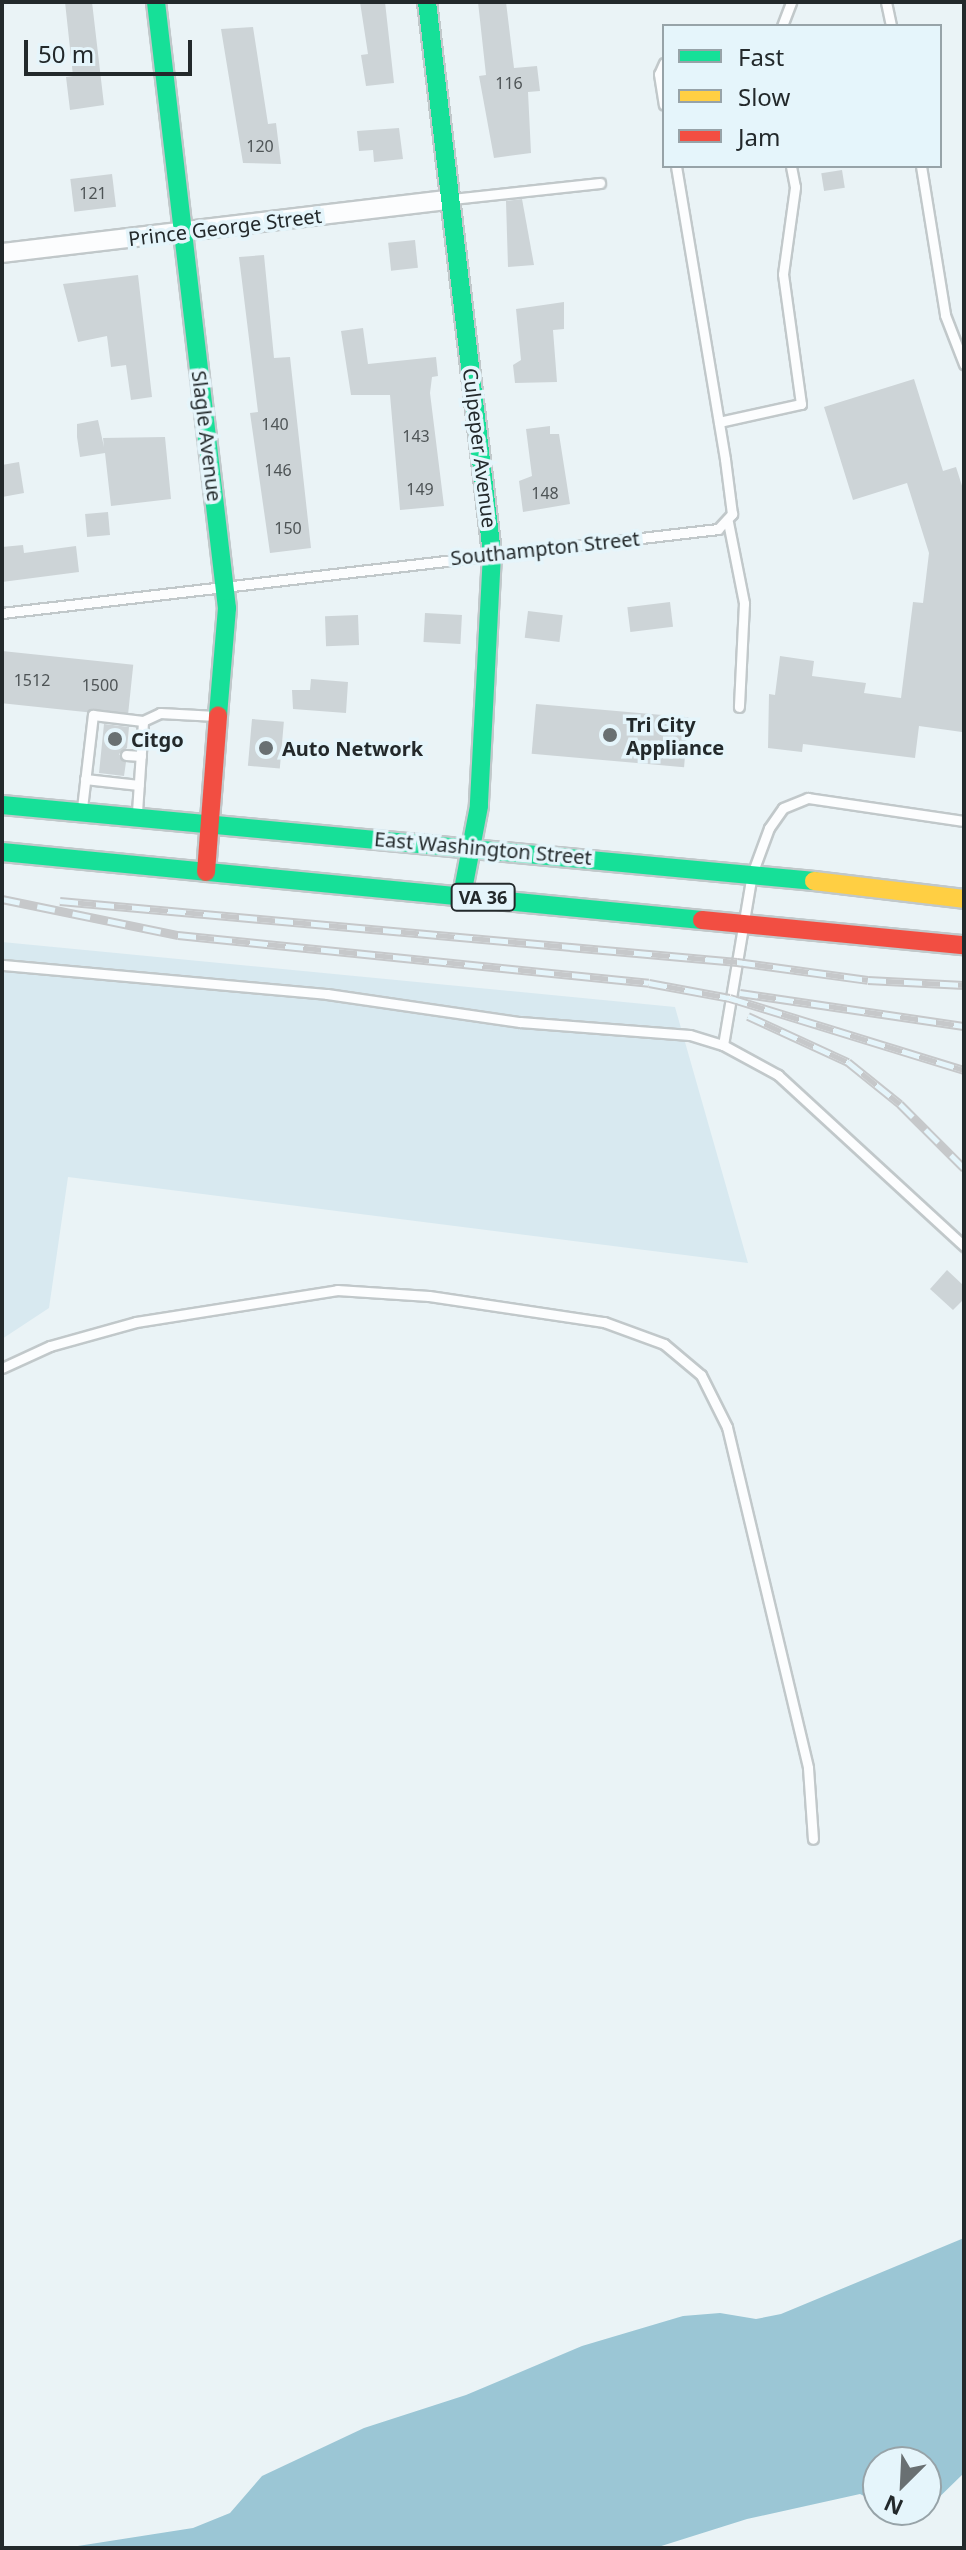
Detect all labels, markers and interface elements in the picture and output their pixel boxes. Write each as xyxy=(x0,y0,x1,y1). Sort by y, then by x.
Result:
scale bar xyxy=(28,24,196,74)
legend xyxy=(662,24,942,168)
text: 50 m xyxy=(38,37,94,70)
text: Fast xyxy=(738,40,784,73)
house number: 116 xyxy=(495,73,523,93)
text: Slow xyxy=(738,80,790,113)
text: Jam xyxy=(738,120,780,153)
house number: 120 xyxy=(246,136,274,156)
house number: 121 xyxy=(79,183,107,203)
street label: Prince George Street xyxy=(127,203,323,251)
street label: Culpeper Avenue xyxy=(458,367,502,529)
street label: Slagle Avenue xyxy=(187,369,227,503)
house number: 140 xyxy=(261,414,289,434)
house number: 143 xyxy=(402,426,430,446)
house number: 146 xyxy=(264,460,292,480)
house number: 149 xyxy=(406,479,434,499)
house number: 148 xyxy=(531,483,559,503)
house number: 150 xyxy=(274,518,302,538)
street label: Southampton Street xyxy=(449,526,641,570)
house number: 1512 xyxy=(14,670,50,690)
house number: 1500 xyxy=(82,675,118,695)
place label: Tri City Appliance xyxy=(626,712,724,759)
marker: Tri City Appliance xyxy=(601,726,619,744)
place label: Citgo xyxy=(131,727,184,751)
marker: Citgo xyxy=(106,730,124,748)
place label: Auto Network xyxy=(282,736,423,760)
marker: Auto Network xyxy=(257,739,275,757)
street label: East Washington Street xyxy=(373,827,593,869)
road number: VA 36 xyxy=(449,883,517,911)
north arrow xyxy=(862,2446,942,2526)
text: N xyxy=(879,2489,907,2523)

